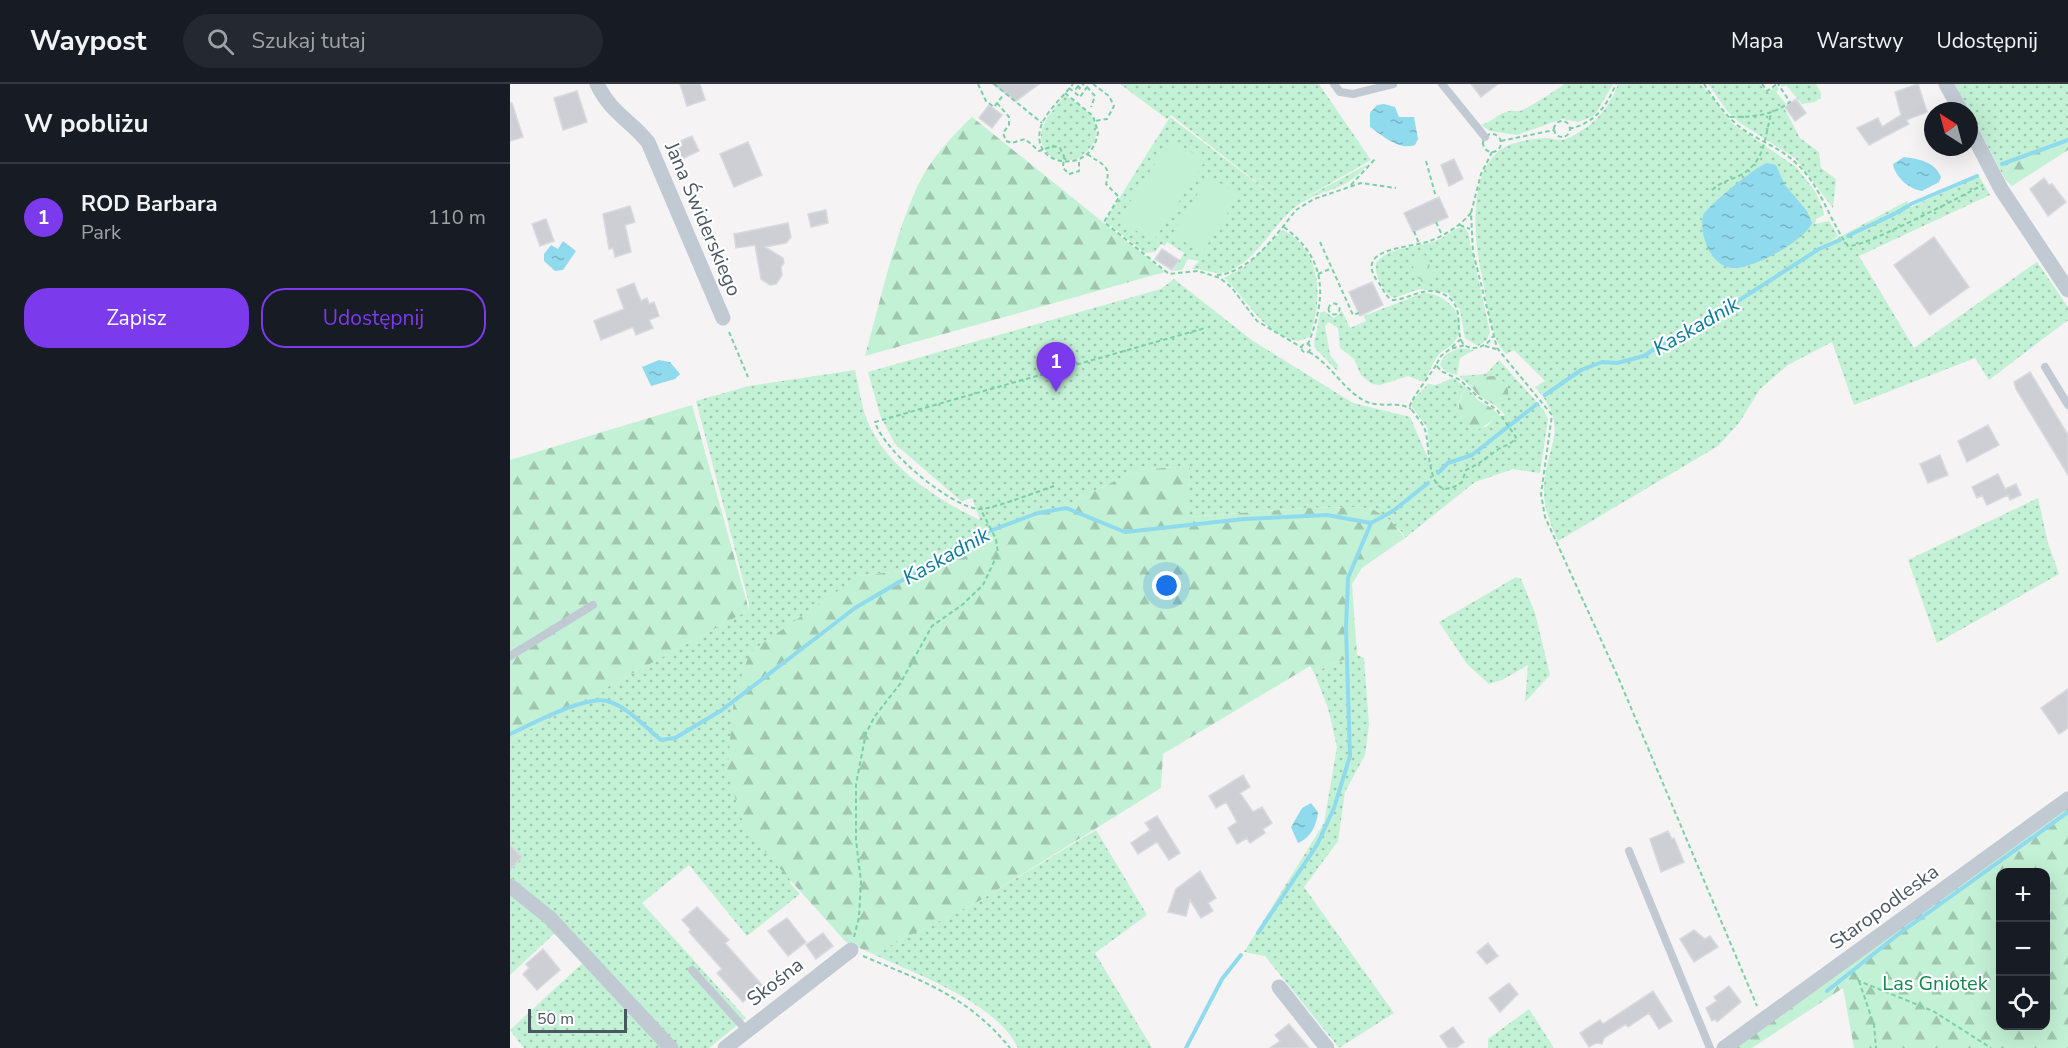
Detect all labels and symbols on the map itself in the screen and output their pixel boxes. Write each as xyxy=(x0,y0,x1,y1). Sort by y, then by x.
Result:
north arrow xyxy=(1924,102,1978,156)
street label: Jana Świderskiego xyxy=(658,137,748,300)
water label: Kaskadnik xyxy=(1648,290,1745,362)
pin: 1 xyxy=(1036,342,1076,392)
water label: Kaskadnik xyxy=(897,520,995,591)
your location xyxy=(1152,571,1181,600)
street label: Staropodleska xyxy=(1824,858,1944,956)
street label: Skośna xyxy=(741,951,809,1013)
park label: Las Gniotek xyxy=(1882,970,1989,997)
scale bar xyxy=(528,1006,627,1034)

